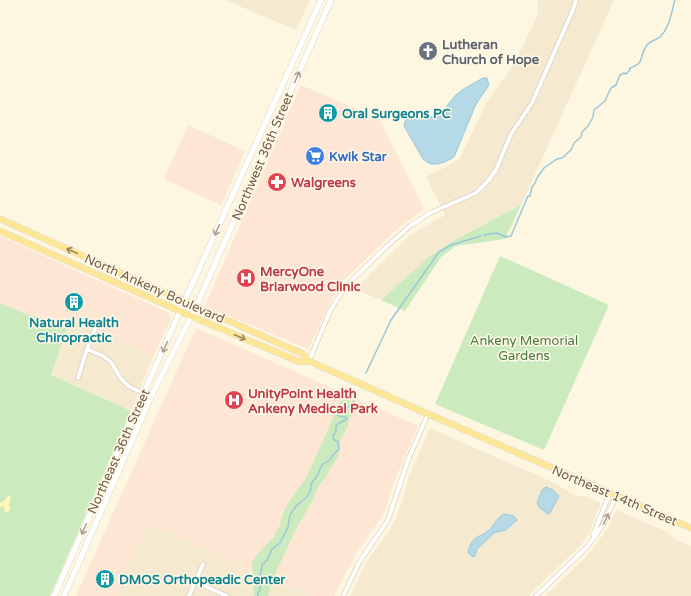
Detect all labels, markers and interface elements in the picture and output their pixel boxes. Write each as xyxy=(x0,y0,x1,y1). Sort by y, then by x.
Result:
place label: Lutheran Church of Hope xyxy=(442,37,540,68)
church icon: Lutheran Church of Hope xyxy=(417,40,439,62)
one-way arrow xyxy=(293,72,301,84)
street label: Northwest 36th Street xyxy=(229,90,297,223)
building icon: Oral Surgeons PC xyxy=(317,102,339,124)
place label: Oral Surgeons PC xyxy=(342,106,451,122)
supermarket icon: Kwik Star xyxy=(304,145,326,167)
place label: Kwik Star xyxy=(329,149,388,165)
pharmacy icon: Walgreens xyxy=(266,171,288,193)
place label: Walgreens xyxy=(291,175,356,191)
one-way arrow xyxy=(213,224,220,236)
one-way arrow xyxy=(67,247,79,254)
street label: North Ankeny Boulevard xyxy=(82,251,227,327)
place label: MercyOne Briarwood Clinic xyxy=(260,264,361,295)
hospital icon: MercyOne Briarwood Clinic xyxy=(235,267,257,289)
building icon: Natural Health Chiropractic xyxy=(63,291,85,313)
place label: Natural Health Chiropractic xyxy=(29,315,119,346)
park label: Ankeny Memorial Gardens xyxy=(470,333,578,364)
one-way arrow xyxy=(234,334,246,341)
one-way arrow xyxy=(161,340,168,352)
street label: Northeast 36th Street xyxy=(84,386,154,516)
place label: UnityPoint Health Ankeny Medical Park xyxy=(248,386,378,417)
hospital icon: UnityPoint Health Ankeny Medical Park xyxy=(223,389,245,411)
street label: Northeast 14th Street xyxy=(549,462,680,530)
one-way arrow xyxy=(603,513,610,525)
one-way arrow xyxy=(79,523,87,535)
building icon: DMOS Orthopeadic Center xyxy=(94,568,116,590)
place label: DMOS Orthopeadic Center xyxy=(119,572,286,588)

